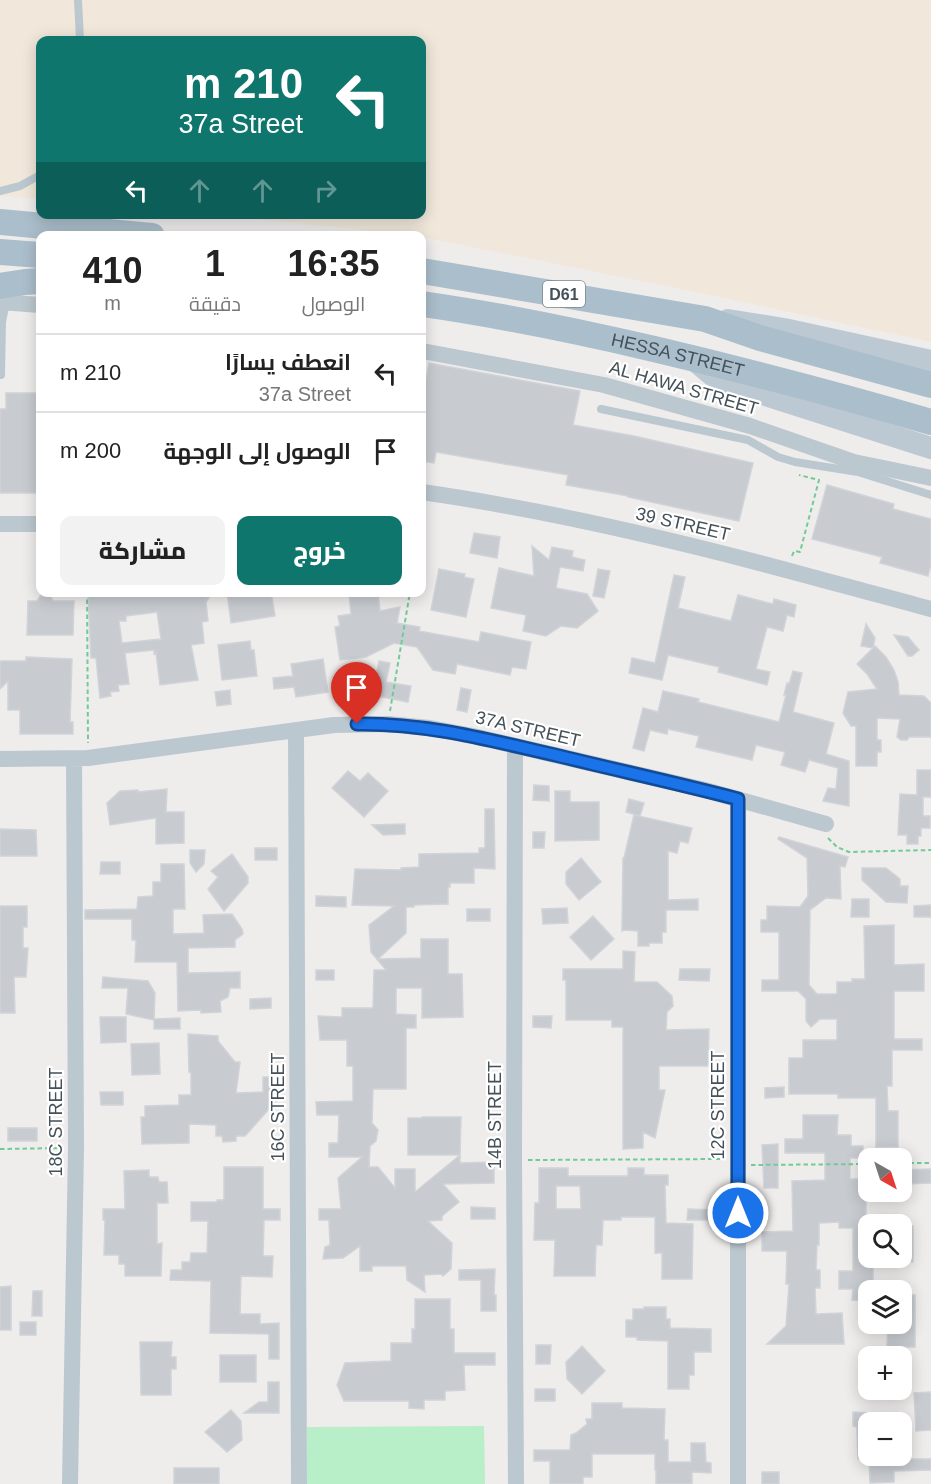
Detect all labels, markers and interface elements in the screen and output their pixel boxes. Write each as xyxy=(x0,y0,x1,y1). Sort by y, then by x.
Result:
text: 210 m xyxy=(184,60,303,107)
icon: left xyxy=(324,60,402,138)
text: 37a Street xyxy=(178,109,303,139)
icon: left xyxy=(120,174,153,207)
icon: ahead xyxy=(183,174,216,207)
icon: ahead xyxy=(246,174,279,207)
icon: right xyxy=(309,174,342,207)
text: 1 xyxy=(205,243,225,284)
text: 16:35 xyxy=(287,243,380,284)
text: 410 xyxy=(82,250,143,291)
road number: D61 xyxy=(543,281,585,307)
text: m xyxy=(104,292,121,314)
text: دقيقة xyxy=(189,293,241,315)
text: الوصول xyxy=(302,293,365,315)
street label: HESSA STREET xyxy=(609,330,746,381)
text: انعطف يسارًا xyxy=(225,350,351,375)
icon: left xyxy=(369,357,402,390)
street label: AL HAWA STREET xyxy=(607,357,761,419)
text: 210 m xyxy=(60,360,121,385)
text: 37a Street xyxy=(259,383,351,405)
icon: arrive xyxy=(369,435,402,468)
text: 200 m xyxy=(60,438,121,463)
text: الوصول إلى الوجهة xyxy=(164,439,351,464)
street label: 39 STREET xyxy=(634,503,732,545)
button: مشاركة xyxy=(60,516,225,585)
button: خروج xyxy=(237,516,402,585)
pin xyxy=(331,662,382,724)
icon: arrive xyxy=(340,671,373,704)
street label: 37A STREET xyxy=(474,707,582,751)
street label: 12C STREET xyxy=(708,1050,728,1160)
street label: 16C STREET xyxy=(268,1052,288,1162)
street label: 14B STREET xyxy=(485,1061,505,1169)
street label: 18C STREET xyxy=(46,1067,66,1177)
north arrow xyxy=(858,1148,912,1202)
map controls xyxy=(858,1148,912,1466)
position arrow xyxy=(706,1181,770,1245)
button: search xyxy=(858,1214,912,1268)
button: layers xyxy=(858,1280,912,1334)
button: + xyxy=(858,1346,912,1400)
button: − xyxy=(858,1412,912,1466)

